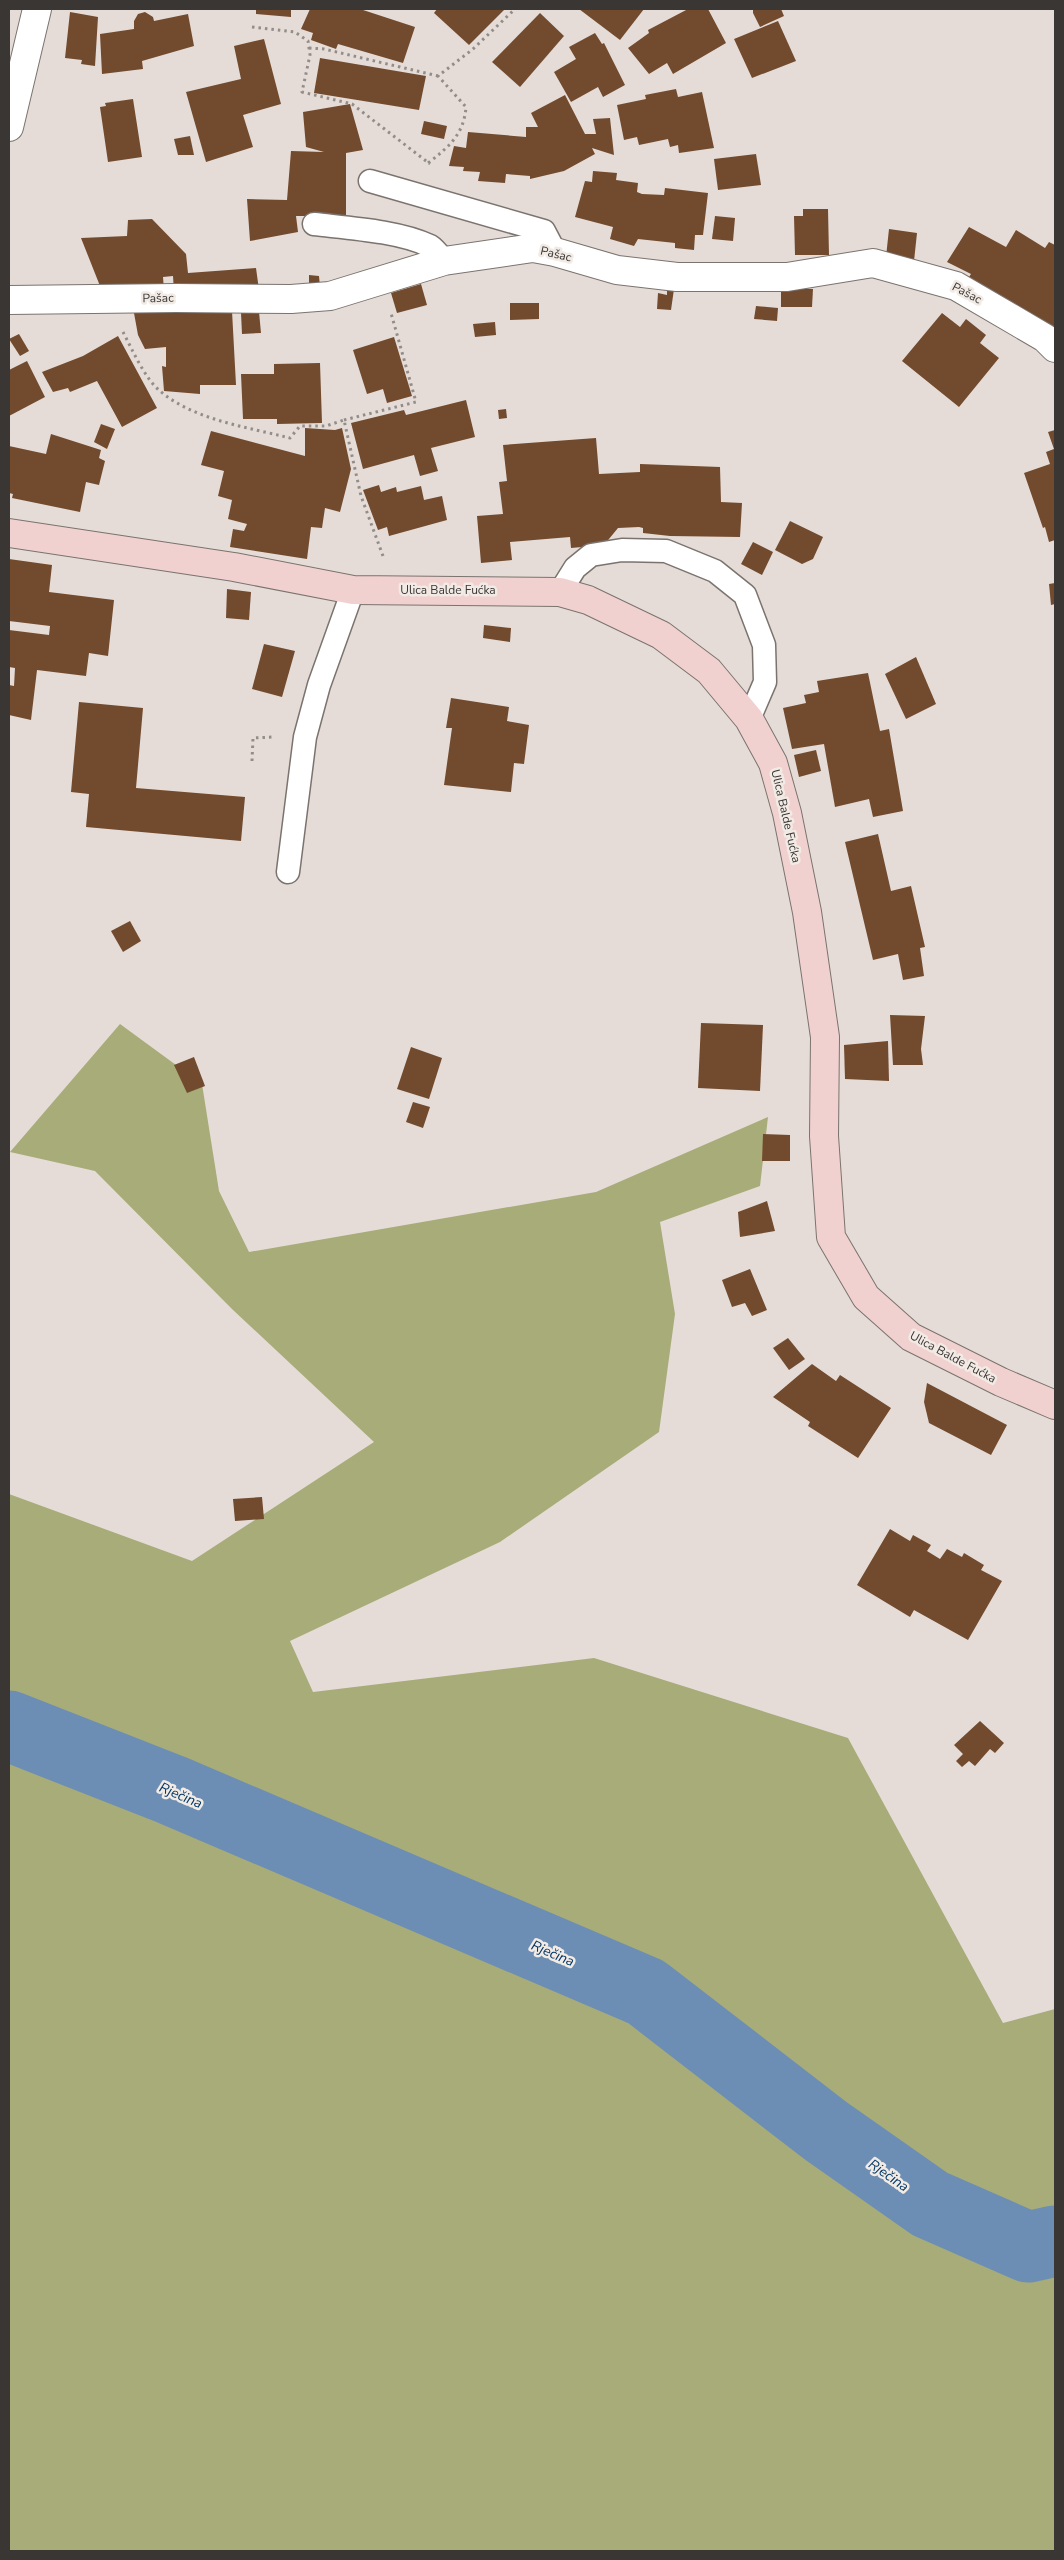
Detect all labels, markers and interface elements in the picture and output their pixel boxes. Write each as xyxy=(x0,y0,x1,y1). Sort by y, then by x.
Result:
street label: Pašac xyxy=(539,243,574,265)
street label: Pašac xyxy=(949,279,985,308)
street label: Pašac xyxy=(142,290,174,306)
street label: Ulica Balde Fućka xyxy=(400,582,496,598)
street label: Ulica Balde Fućka xyxy=(767,768,805,864)
street label: Ulica Balde Fućka xyxy=(907,1328,999,1386)
water label: Rječina xyxy=(156,1778,205,1813)
water label: Rječina xyxy=(528,1936,577,1971)
water label: Rječina xyxy=(865,2155,913,2196)

